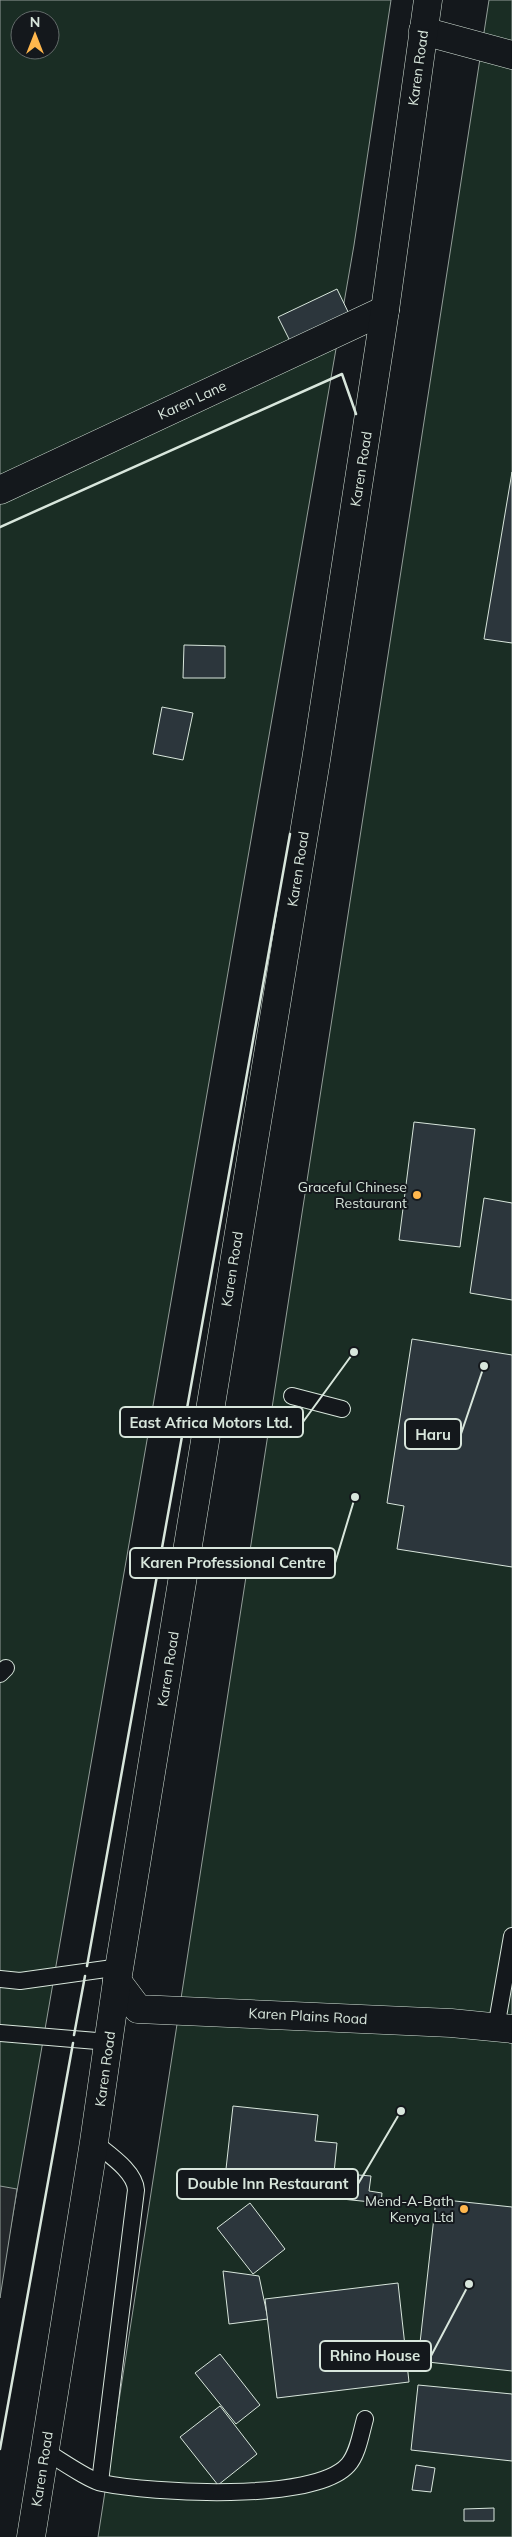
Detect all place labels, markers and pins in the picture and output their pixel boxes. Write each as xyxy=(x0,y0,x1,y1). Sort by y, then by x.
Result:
place label: Graceful Chinese Restaurant xyxy=(298,1178,407,1212)
marker: Graceful Chinese Restaurant xyxy=(411,1189,423,1201)
callout: East Africa Motors Ltd. xyxy=(120,1407,303,1437)
callout: Haru xyxy=(405,1419,461,1449)
callout: Karen Professional Centre xyxy=(130,1548,335,1578)
callout: Double Inn Restaurant xyxy=(177,2169,358,2199)
place label: Mend-A-Bath Kenya Ltd xyxy=(365,2192,454,2226)
marker: Mend-A-Bath Kenya Ltd xyxy=(458,2203,470,2215)
callout: Rhino House xyxy=(320,2341,431,2371)

